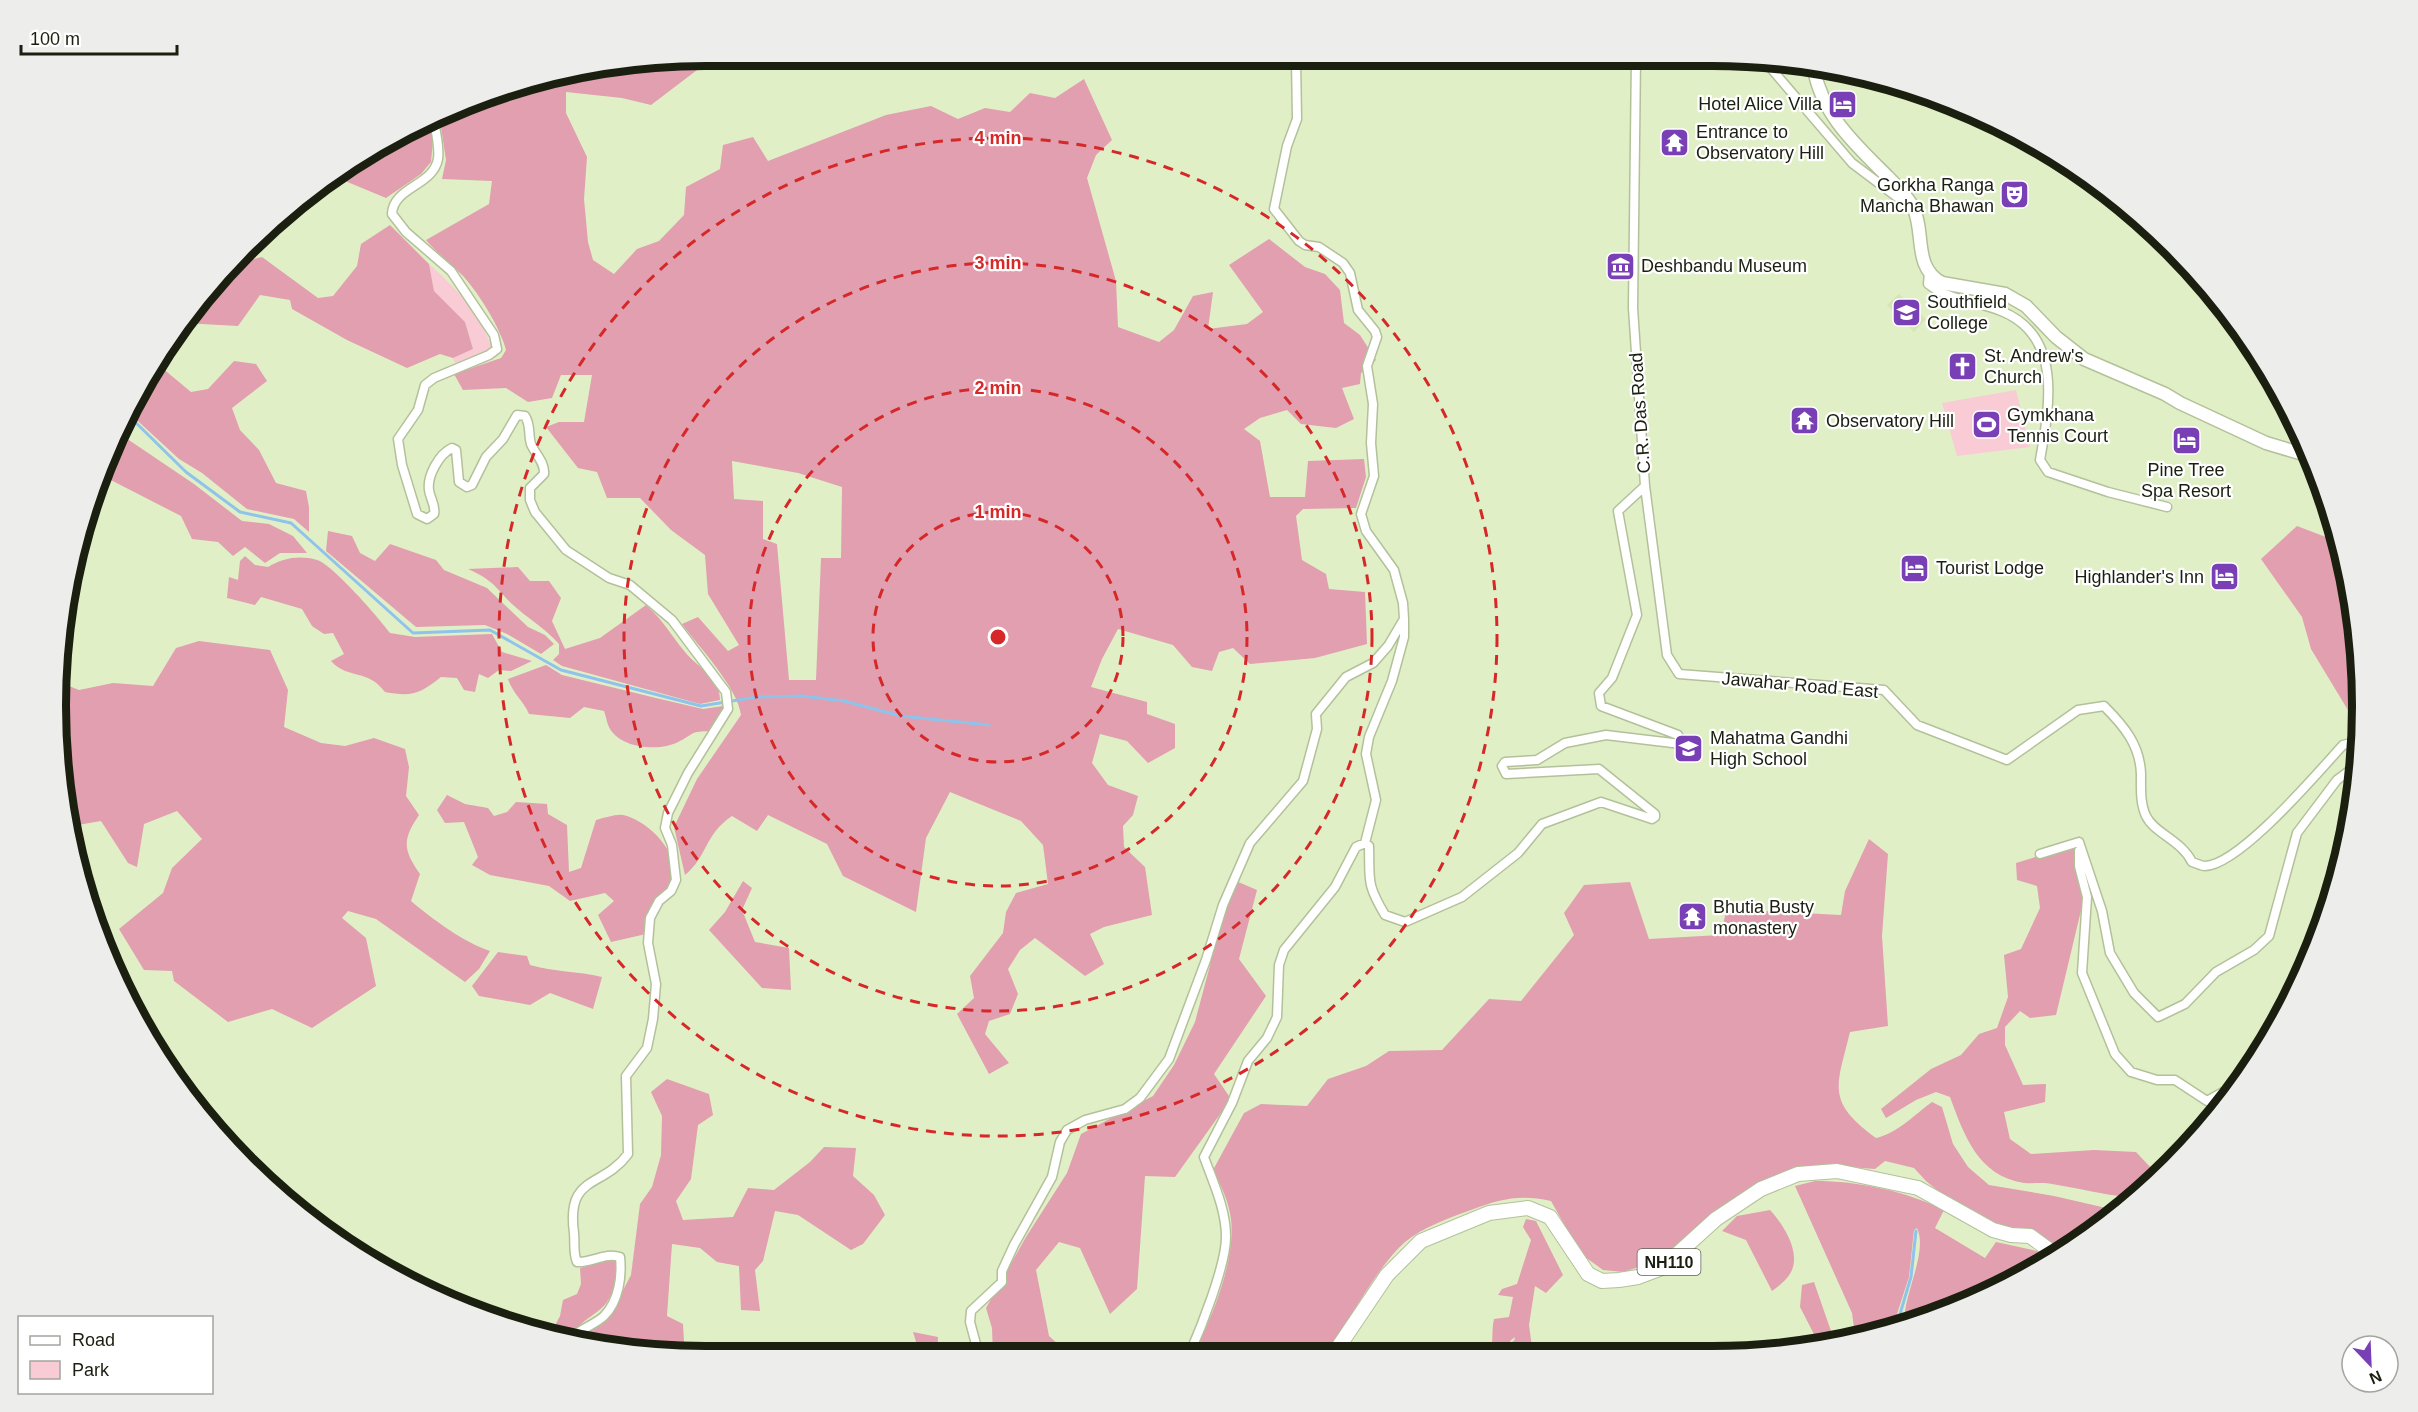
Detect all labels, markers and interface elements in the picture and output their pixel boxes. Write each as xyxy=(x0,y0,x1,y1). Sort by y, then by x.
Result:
scale bar xyxy=(21,18,177,56)
text: 100 m xyxy=(30,29,80,49)
hotel icon: Hotel Alice Villa xyxy=(1827,88,1859,120)
place label: Hotel Alice Villa xyxy=(1698,94,1823,114)
place label: Entrance to Observatory Hill xyxy=(1696,122,1824,163)
temple icon: Entrance to Observatory Hill xyxy=(1659,126,1691,158)
text: 4 min xyxy=(974,128,1022,148)
place label: Gorkha Ranga Mancha Bhawan xyxy=(1860,175,1995,216)
theatre icon: Gorkha Ranga Mancha Bhawan xyxy=(1999,179,2031,211)
museum icon: Deshbandu Museum xyxy=(1604,250,1636,282)
text: 3 min xyxy=(974,253,1022,273)
place label: Deshbandu Museum xyxy=(1641,256,1807,276)
place label: Southfield College xyxy=(1927,292,2007,333)
school or university icon: Southfield College xyxy=(1890,296,1922,328)
place label: St. Andrew's Church xyxy=(1984,346,2083,387)
church icon: St. Andrew's Church xyxy=(1947,350,1979,382)
street label: C.R. Das Road xyxy=(1626,352,1654,474)
text: 2 min xyxy=(974,378,1022,398)
temple icon: Observatory Hill xyxy=(1789,405,1821,437)
place label: Gymkhana Tennis Court xyxy=(2007,405,2108,446)
sports icon: Gymkhana Tennis Court xyxy=(1970,409,2002,441)
place label: Observatory Hill xyxy=(1826,411,1954,431)
hotel icon: Pine Tree Spa Resort xyxy=(2170,425,2202,457)
place label: Pine Tree Spa Resort xyxy=(2141,460,2231,501)
text: 1 min xyxy=(974,502,1022,522)
hotel icon: Tourist Lodge xyxy=(1899,552,1931,584)
place label: Tourist Lodge xyxy=(1936,558,2044,578)
hotel icon: Highlander's Inn xyxy=(2209,561,2241,593)
place label: Highlander's Inn xyxy=(2074,567,2204,587)
centre of rings xyxy=(988,627,1008,647)
street label: Jawahar Road East xyxy=(1721,668,1879,702)
place label: Mahatma Gandhi High School xyxy=(1710,728,1848,769)
school or university icon: Mahatma Gandhi High School xyxy=(1673,732,1705,764)
place label: Bhutia Busty monastery xyxy=(1713,897,1814,938)
temple icon: Bhutia Busty monastery xyxy=(1676,901,1708,933)
road number: NH110 xyxy=(1638,1249,1700,1275)
legend xyxy=(18,1316,213,1394)
text: Road xyxy=(72,1330,115,1350)
north arrow xyxy=(2340,1334,2400,1394)
text: Park xyxy=(72,1360,110,1380)
text: N xyxy=(2367,1367,2384,1387)

